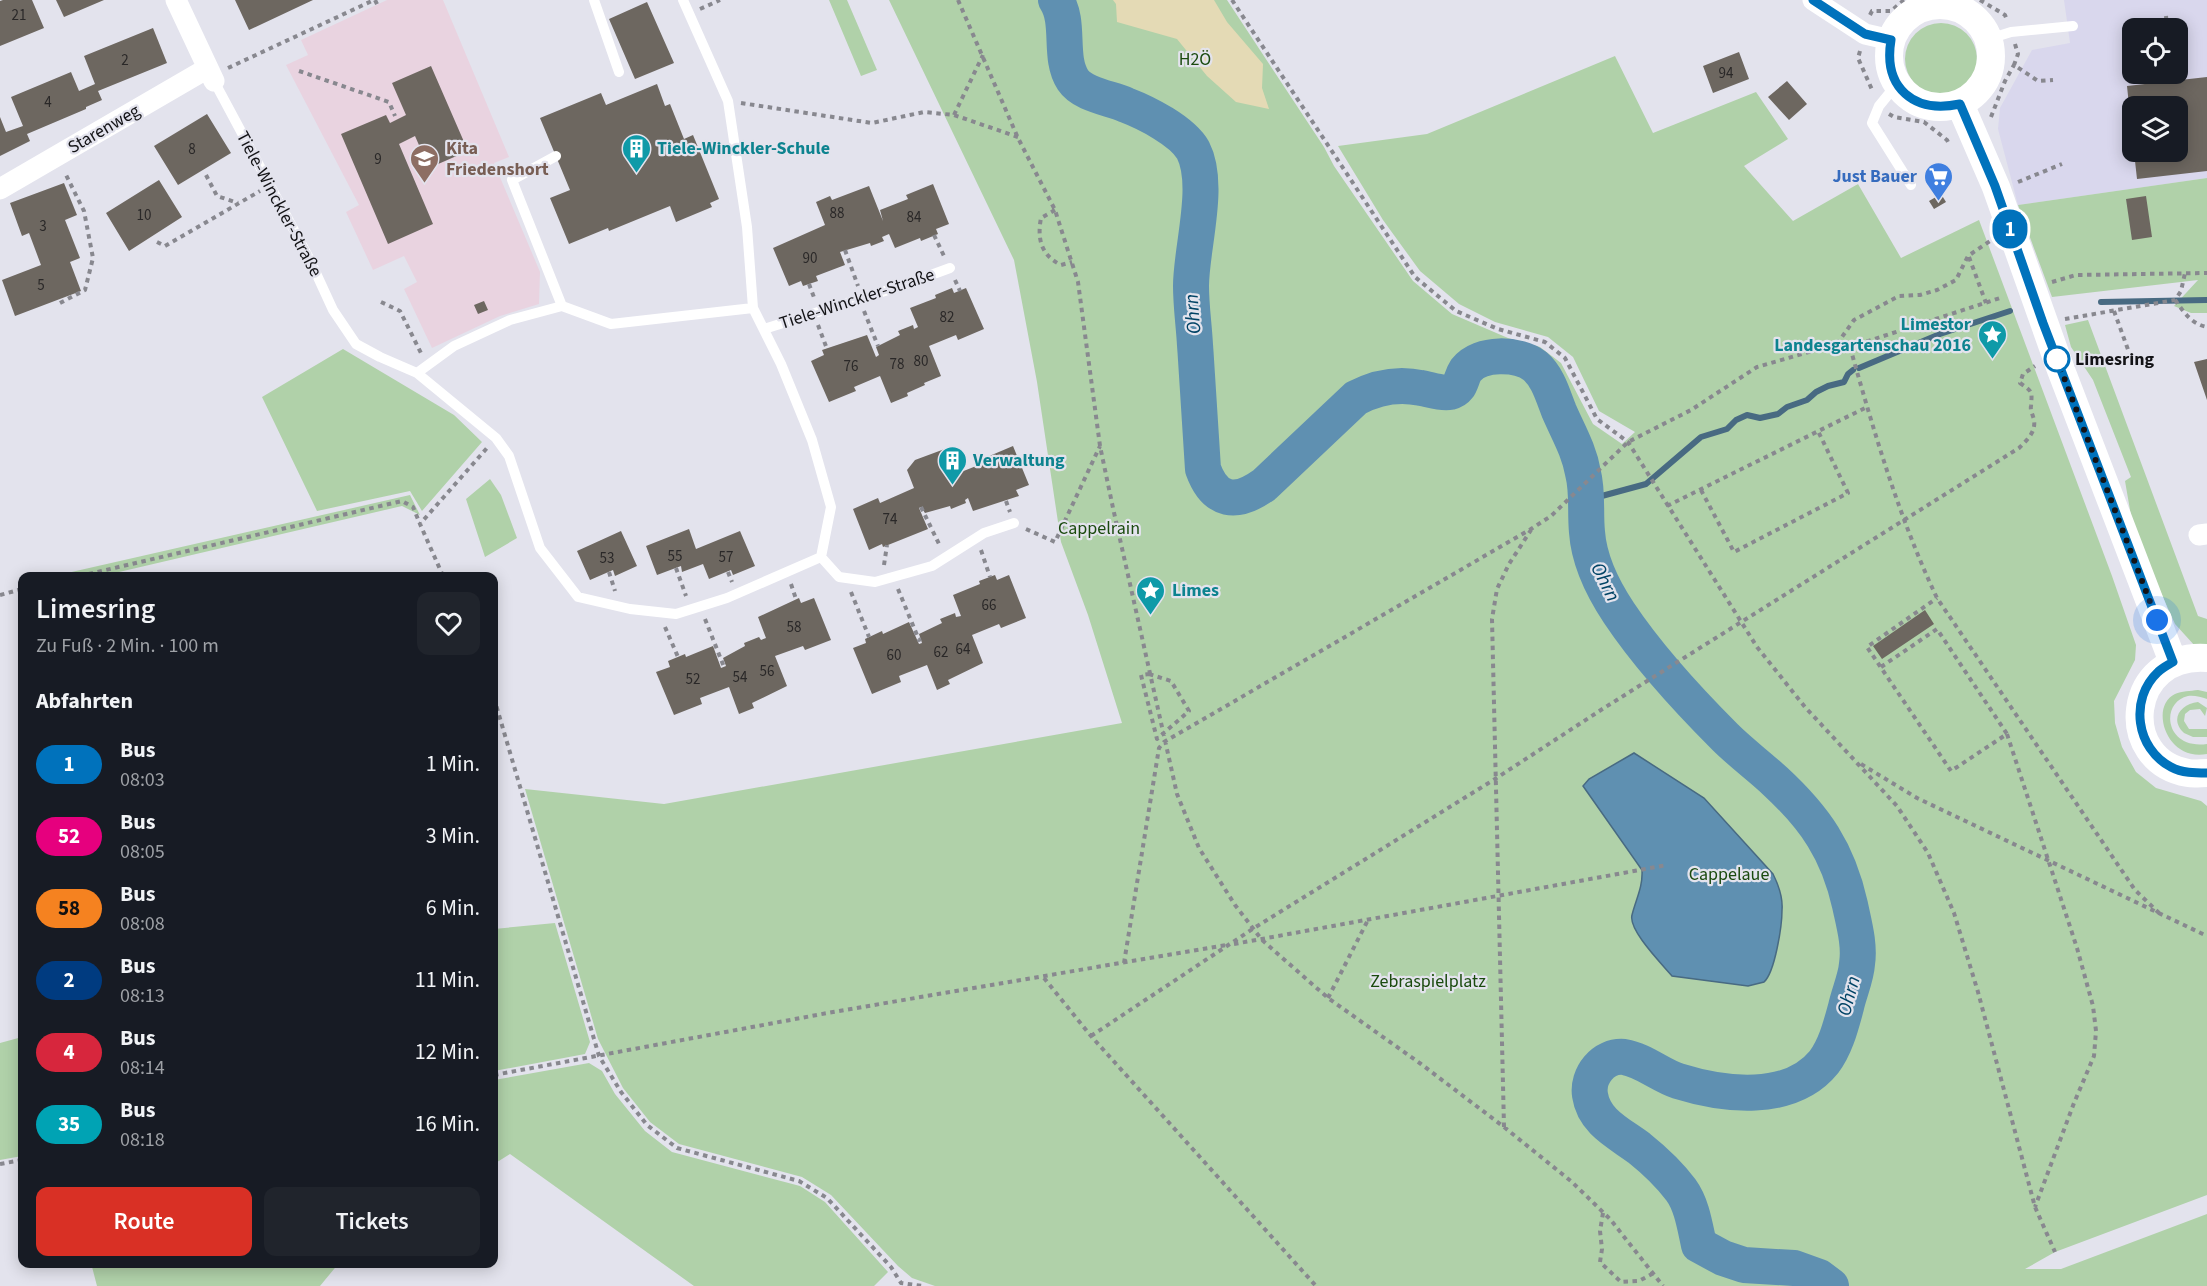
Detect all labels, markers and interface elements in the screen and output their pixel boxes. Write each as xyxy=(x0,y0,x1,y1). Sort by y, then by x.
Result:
house number: 21 xyxy=(12,5,26,26)
map controls xyxy=(2122,18,2188,162)
button: locate xyxy=(2122,18,2188,84)
park label: H2Ö xyxy=(1179,47,1211,72)
house number: 2 xyxy=(121,50,129,71)
house number: 94 xyxy=(1719,63,1734,84)
house number: 4 xyxy=(44,92,52,113)
button: layers xyxy=(2122,96,2188,162)
street label: Starenweg xyxy=(63,98,145,160)
street label: Tiele-Winckler-Straße xyxy=(230,127,328,281)
building icon: Tiele-Winckler-Schule xyxy=(620,132,652,174)
place label: Kita Friedenshort xyxy=(446,136,549,182)
place label: Tiele-Winckler-Schule xyxy=(657,136,830,161)
house number: 8 xyxy=(188,139,196,160)
school or university icon: Kita Friedenshort xyxy=(409,142,441,184)
house number: 9 xyxy=(374,149,382,170)
supermarket icon: Just Bauer xyxy=(1922,160,1954,202)
place label: Just Bauer xyxy=(1832,164,1918,189)
house number: 88 xyxy=(830,203,844,224)
house number: 10 xyxy=(137,205,151,226)
house number: 84 xyxy=(907,207,922,228)
line badge: 1 xyxy=(1990,210,2030,248)
text: 1 xyxy=(2004,214,2016,244)
house number: 3 xyxy=(39,216,47,237)
house number: 90 xyxy=(803,248,817,269)
street label: Tiele-Winckler-Straße xyxy=(776,262,938,336)
house number: 5 xyxy=(37,275,45,296)
water label: Ohrn xyxy=(1178,293,1208,335)
house number: 82 xyxy=(940,307,954,328)
place label: Limestor Landesgartenschau 2016 xyxy=(1774,312,1972,358)
place icon: Limestor Landesgartenschau 2016 xyxy=(1976,318,2008,360)
marker: Limesring xyxy=(2044,346,2070,372)
place label: Limesring xyxy=(2075,347,2154,372)
house number: 80 xyxy=(914,351,928,372)
house number: 78 xyxy=(890,354,904,375)
house number: 76 xyxy=(844,356,858,377)
building icon: Verwaltung xyxy=(936,444,968,486)
place label: Verwaltung xyxy=(972,448,1065,473)
house number: 74 xyxy=(883,509,898,530)
park label: Cappelrain xyxy=(1058,516,1140,541)
house number: 55 xyxy=(668,546,682,567)
house number: 57 xyxy=(719,547,733,568)
house number: 53 xyxy=(600,548,614,569)
water label: Ohrn xyxy=(1583,558,1627,606)
place icon: Limes xyxy=(1135,574,1167,616)
place label: Limes xyxy=(1172,578,1219,603)
text: Limesring xyxy=(36,589,155,629)
button: heart xyxy=(417,592,480,655)
house number: 66 xyxy=(982,595,996,616)
your location xyxy=(2142,605,2172,635)
house number: 58 xyxy=(787,617,801,638)
text: Zu Fuß · 2 Min. · 100 m xyxy=(36,632,219,660)
house number: 64 xyxy=(956,639,971,660)
house number: 62 xyxy=(934,642,948,663)
house number: 60 xyxy=(887,645,901,666)
house number: 56 xyxy=(760,661,774,682)
house number: 54 xyxy=(733,667,748,688)
house number: 52 xyxy=(686,669,700,690)
text: Abfahrten xyxy=(36,685,133,717)
text: Bus xyxy=(120,734,156,766)
text: 1 Min. xyxy=(426,748,480,780)
text: 1 xyxy=(63,749,75,779)
text: 08:03 xyxy=(120,766,165,794)
text: Bus xyxy=(120,806,156,838)
text: 3 Min. xyxy=(426,820,480,852)
text: 52 xyxy=(58,821,80,851)
text: 08:05 xyxy=(120,838,165,866)
park label: Cappelaue xyxy=(1689,862,1769,887)
text: Bus xyxy=(120,878,156,910)
text: 6 Min. xyxy=(426,892,480,924)
text: 58 xyxy=(58,893,80,923)
text: 08:08 xyxy=(120,910,165,938)
text: Bus xyxy=(120,950,156,982)
text: 11 Min. xyxy=(415,964,480,996)
text: 2 xyxy=(63,965,75,995)
park label: Zebraspielplatz xyxy=(1370,969,1486,994)
water label: Ohrn xyxy=(1830,973,1868,1019)
text: 08:13 xyxy=(120,982,165,1010)
text: Bus xyxy=(120,1022,156,1054)
text: 12 Min. xyxy=(415,1036,480,1068)
text: 4 xyxy=(63,1037,75,1067)
text: 08:14 xyxy=(120,1054,165,1082)
text: Bus xyxy=(120,1094,156,1126)
text: 16 Min. xyxy=(415,1108,480,1140)
text: 35 xyxy=(58,1109,80,1139)
text: 08:18 xyxy=(120,1126,165,1154)
button: Route xyxy=(36,1187,252,1256)
button: Tickets xyxy=(264,1187,480,1256)

